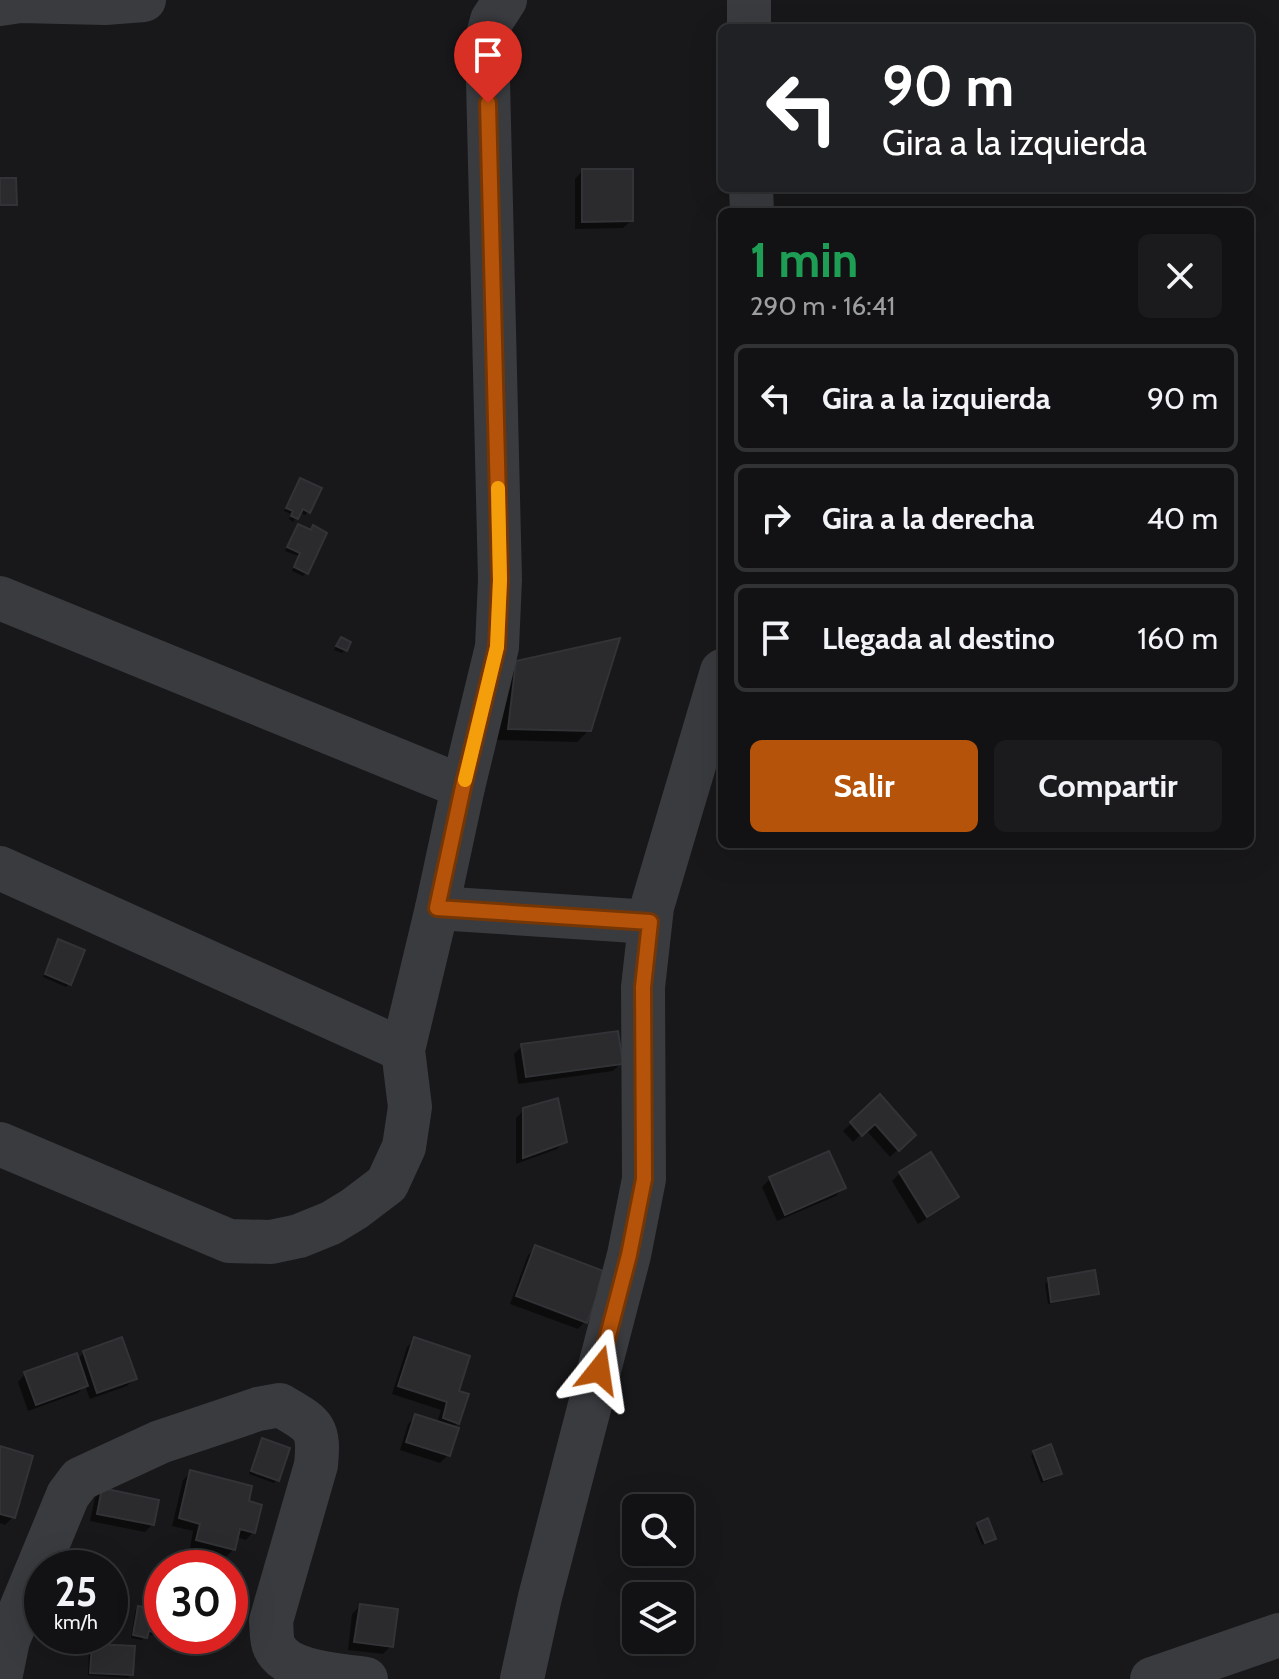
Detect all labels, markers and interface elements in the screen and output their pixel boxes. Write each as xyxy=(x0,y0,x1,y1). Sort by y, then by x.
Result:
pin xyxy=(454,21,522,103)
icon: arrive xyxy=(466,33,510,77)
text: 90 m xyxy=(882,52,1014,120)
icon: left xyxy=(750,56,854,160)
text: Gira a la izquierda xyxy=(882,120,1147,164)
text: 1 min xyxy=(750,231,858,289)
button: close xyxy=(1138,234,1222,318)
text: 290 m · 16:41 xyxy=(750,290,895,322)
icon: left xyxy=(754,376,798,420)
text: Gira a la izquierda xyxy=(822,380,1051,417)
text: 90 m xyxy=(1147,380,1218,417)
icon: right xyxy=(754,496,798,540)
text: Gira a la derecha xyxy=(822,500,1034,537)
text: 40 m xyxy=(1147,500,1218,537)
icon: arrive xyxy=(754,616,798,660)
text: Llegada al destino xyxy=(822,620,1055,657)
text: 160 m xyxy=(1137,620,1218,657)
button: Salir xyxy=(750,740,978,832)
button: Compartir xyxy=(994,740,1222,832)
position arrow xyxy=(557,1328,641,1412)
map controls xyxy=(622,1494,694,1654)
button: search xyxy=(622,1494,694,1566)
speed limit sign: 30 xyxy=(144,1550,248,1654)
text: 25 xyxy=(55,1567,97,1616)
button: layers xyxy=(622,1582,694,1654)
text: km/h xyxy=(54,1610,98,1634)

